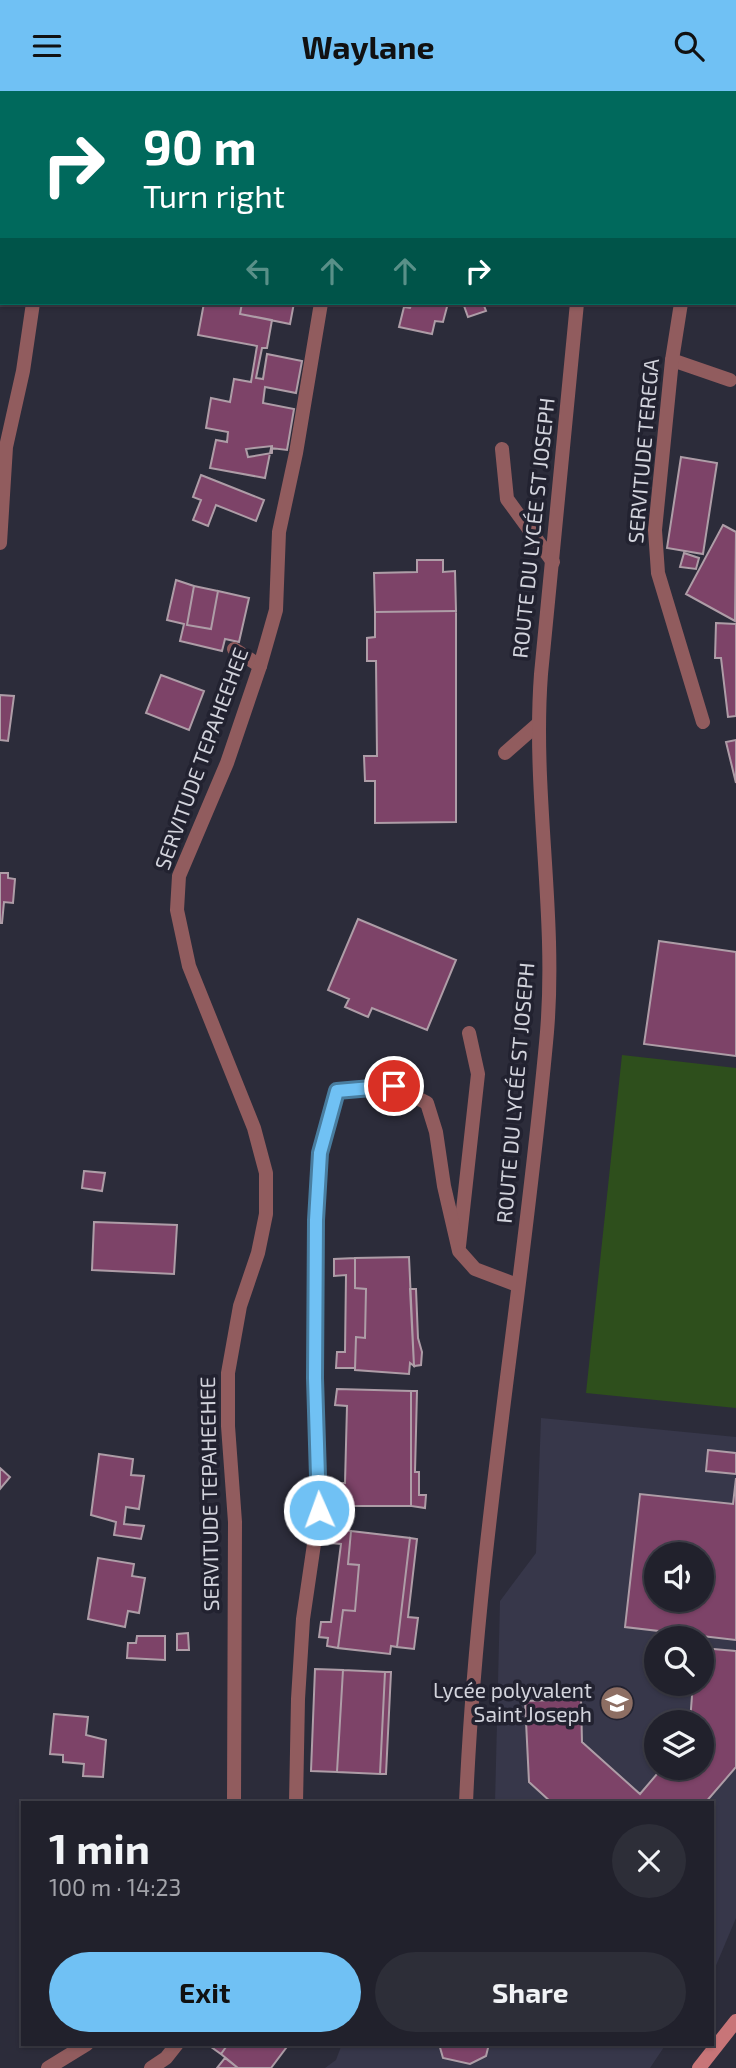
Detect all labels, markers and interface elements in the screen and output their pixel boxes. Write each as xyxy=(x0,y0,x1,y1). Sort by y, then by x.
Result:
icon: menu xyxy=(28,27,66,65)
text: Waylane xyxy=(301,27,435,65)
icon: search xyxy=(670,27,708,65)
text: 90 m xyxy=(143,116,257,175)
icon: right xyxy=(28,119,119,210)
text: Turn right xyxy=(143,176,285,214)
icon: left xyxy=(240,252,278,290)
icon: ahead xyxy=(313,252,351,290)
icon: ahead xyxy=(386,252,424,290)
icon: right xyxy=(459,252,497,290)
street label: SERVITUDE TEREGA xyxy=(622,357,663,544)
street label: ROUTE DU LYCÉE ST JOSEPH xyxy=(506,396,559,659)
street label: SERVITUDE TEPAHEEHEE xyxy=(149,644,252,873)
street label: ROUTE DU LYCÉE ST JOSEPH xyxy=(491,961,538,1224)
pin xyxy=(364,1056,424,1116)
icon: arrive xyxy=(375,1067,413,1105)
street label: SERVITUDE TEPAHEEHEE xyxy=(194,1377,223,1612)
position arrow xyxy=(282,1473,356,1547)
map controls xyxy=(644,1542,714,1780)
button: sound xyxy=(644,1542,714,1612)
button: search xyxy=(644,1626,714,1696)
place label: Lycée polyvalent Saint Joseph xyxy=(433,1677,592,1726)
school or university icon: Lycée polyvalent Saint Joseph xyxy=(598,1684,636,1722)
button: layers xyxy=(644,1710,714,1780)
text: 1 min xyxy=(49,1822,150,1872)
button: close xyxy=(612,1824,686,1898)
text: 100 m · 14:23 xyxy=(49,1873,181,1901)
button: Exit xyxy=(49,1952,361,2032)
button: Share xyxy=(375,1952,686,2032)

